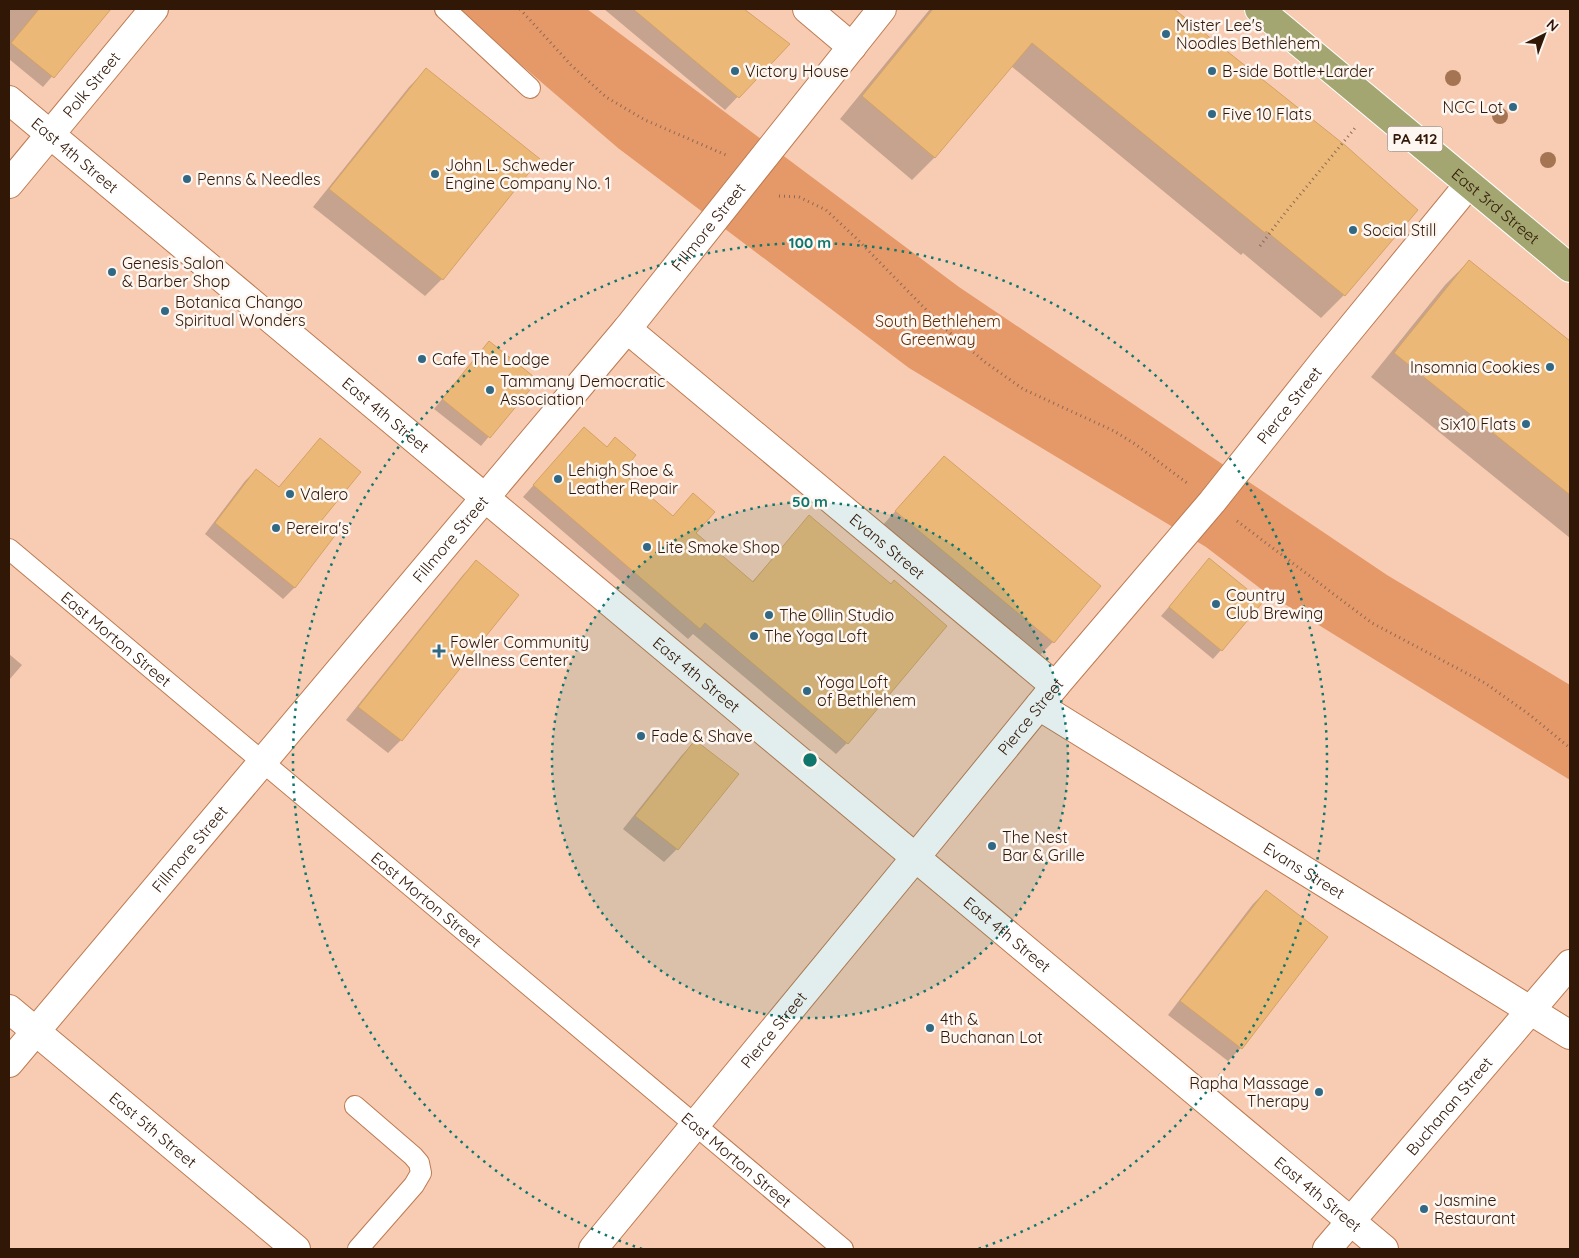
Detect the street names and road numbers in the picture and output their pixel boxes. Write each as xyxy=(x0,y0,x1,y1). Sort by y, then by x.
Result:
street label: Polk Street xyxy=(58,48,124,122)
street label: East 4th Street xyxy=(27,113,123,197)
road number: PA 412 xyxy=(1388,126,1442,152)
street label: East 3rd Street xyxy=(1448,164,1544,248)
street label: Fillmore Street xyxy=(667,179,750,275)
street label: Pierce Street xyxy=(1252,362,1326,448)
street label: East 4th Street xyxy=(338,373,433,457)
street label: Fillmore Street xyxy=(408,492,492,586)
street label: Evans Street xyxy=(846,509,929,583)
street label: East Morton Street xyxy=(57,587,175,691)
street label: East 4th Street xyxy=(649,632,744,717)
street label: Pierce Street xyxy=(993,674,1067,759)
street label: Fillmore Street xyxy=(147,801,231,896)
street label: Evans Street xyxy=(1260,838,1349,903)
street label: East Morton Street xyxy=(367,847,486,951)
street label: East 4th Street xyxy=(960,892,1055,976)
street label: Pierce Street xyxy=(736,987,811,1072)
street label: Buchanan Street xyxy=(1401,1053,1496,1159)
street label: East 5th Street xyxy=(106,1087,201,1172)
street label: East Morton Street xyxy=(678,1108,796,1212)
street label: East 4th Street xyxy=(1271,1152,1366,1236)

